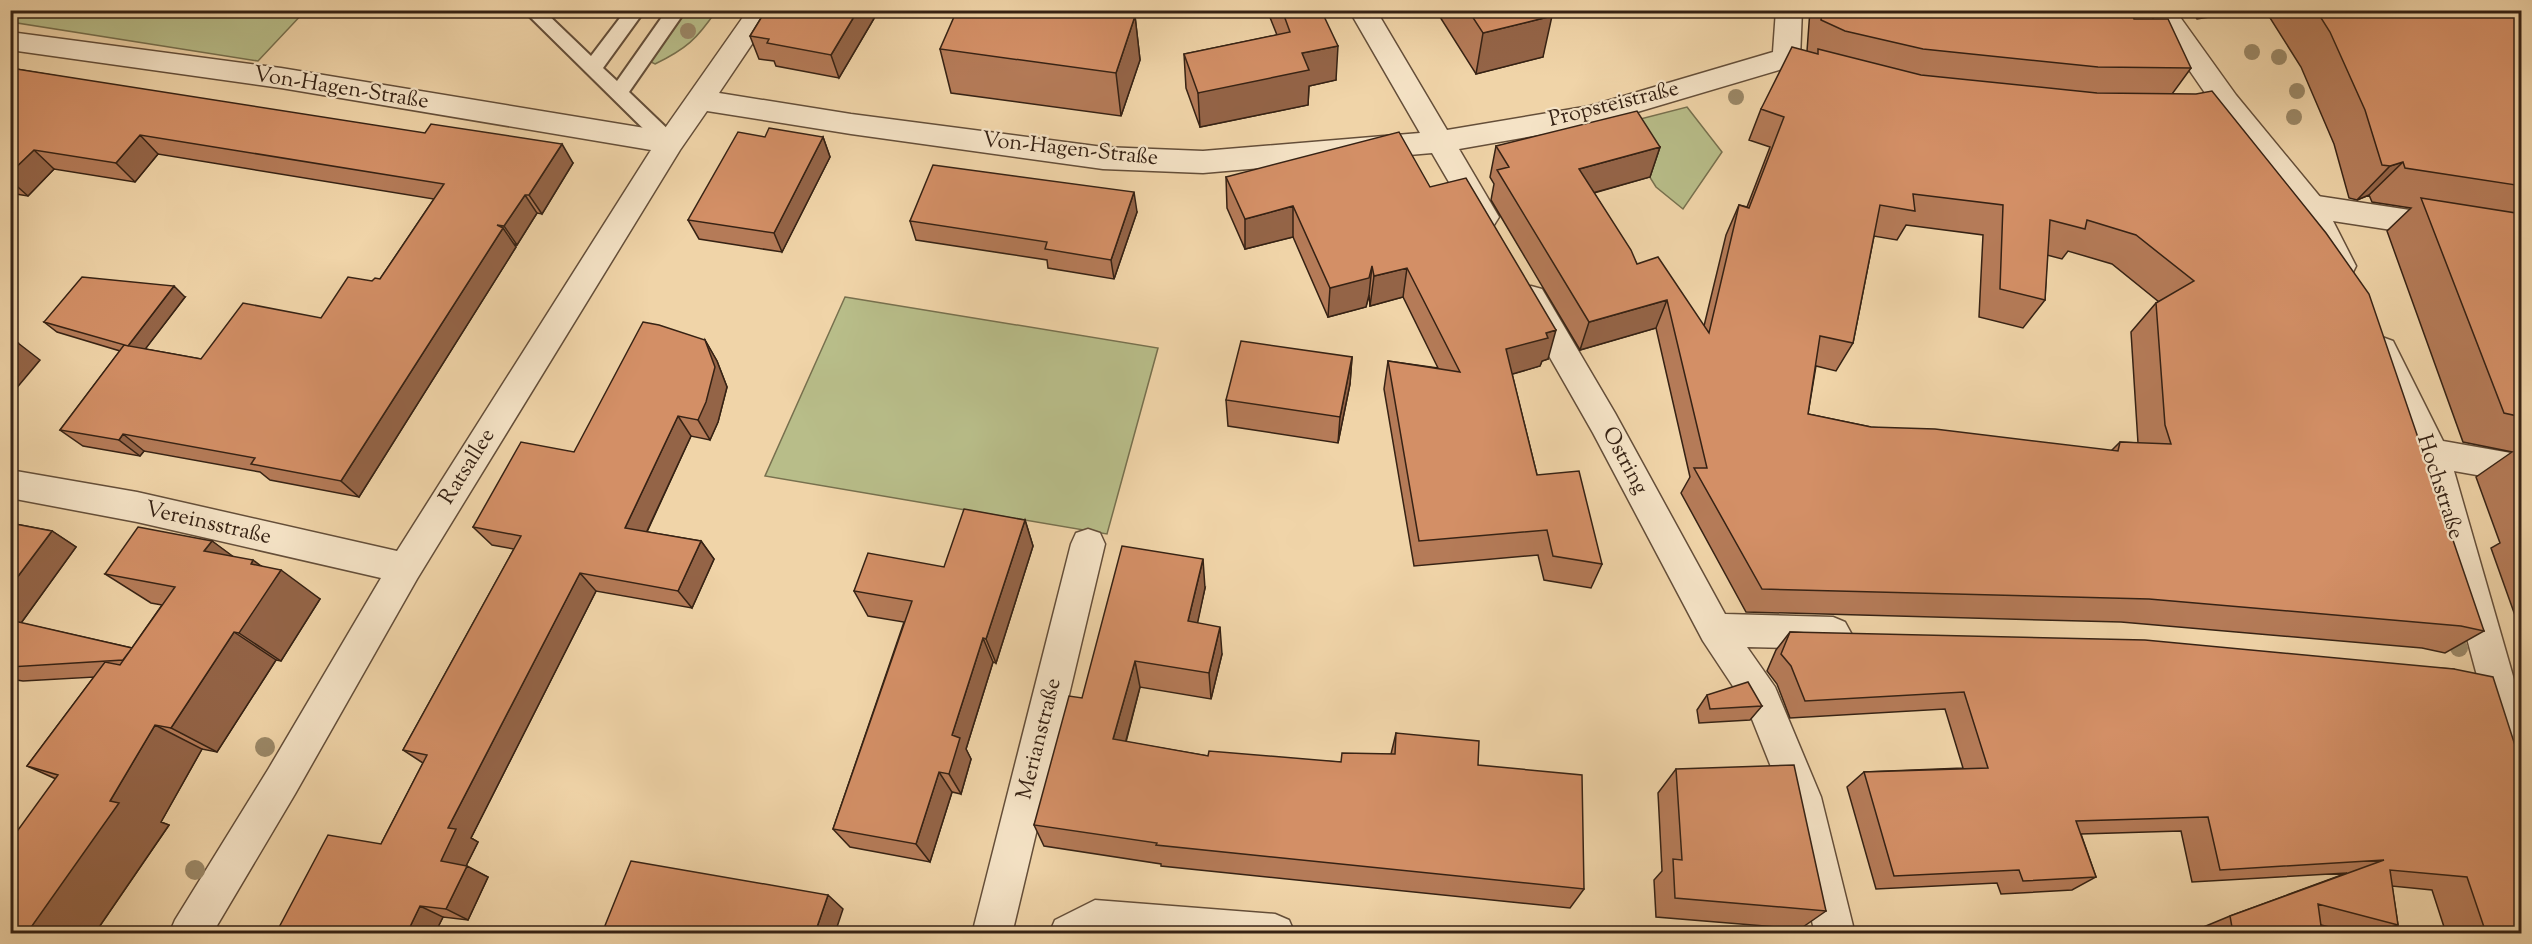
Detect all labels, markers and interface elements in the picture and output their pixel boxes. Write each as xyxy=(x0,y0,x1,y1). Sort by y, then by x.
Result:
street label: Von-Hagen-Straße xyxy=(251,59,431,119)
street label: Propsteistraße xyxy=(1545,73,1683,137)
street label: Von-Hagen-Straße xyxy=(980,125,1160,175)
street label: Ostring xyxy=(1593,421,1655,501)
street label: Ratsallee xyxy=(432,423,504,511)
street label: Hochstraße xyxy=(2407,430,2471,544)
street label: Vereinsstraße xyxy=(142,494,274,554)
street label: Merianstraße xyxy=(1009,675,1071,803)

